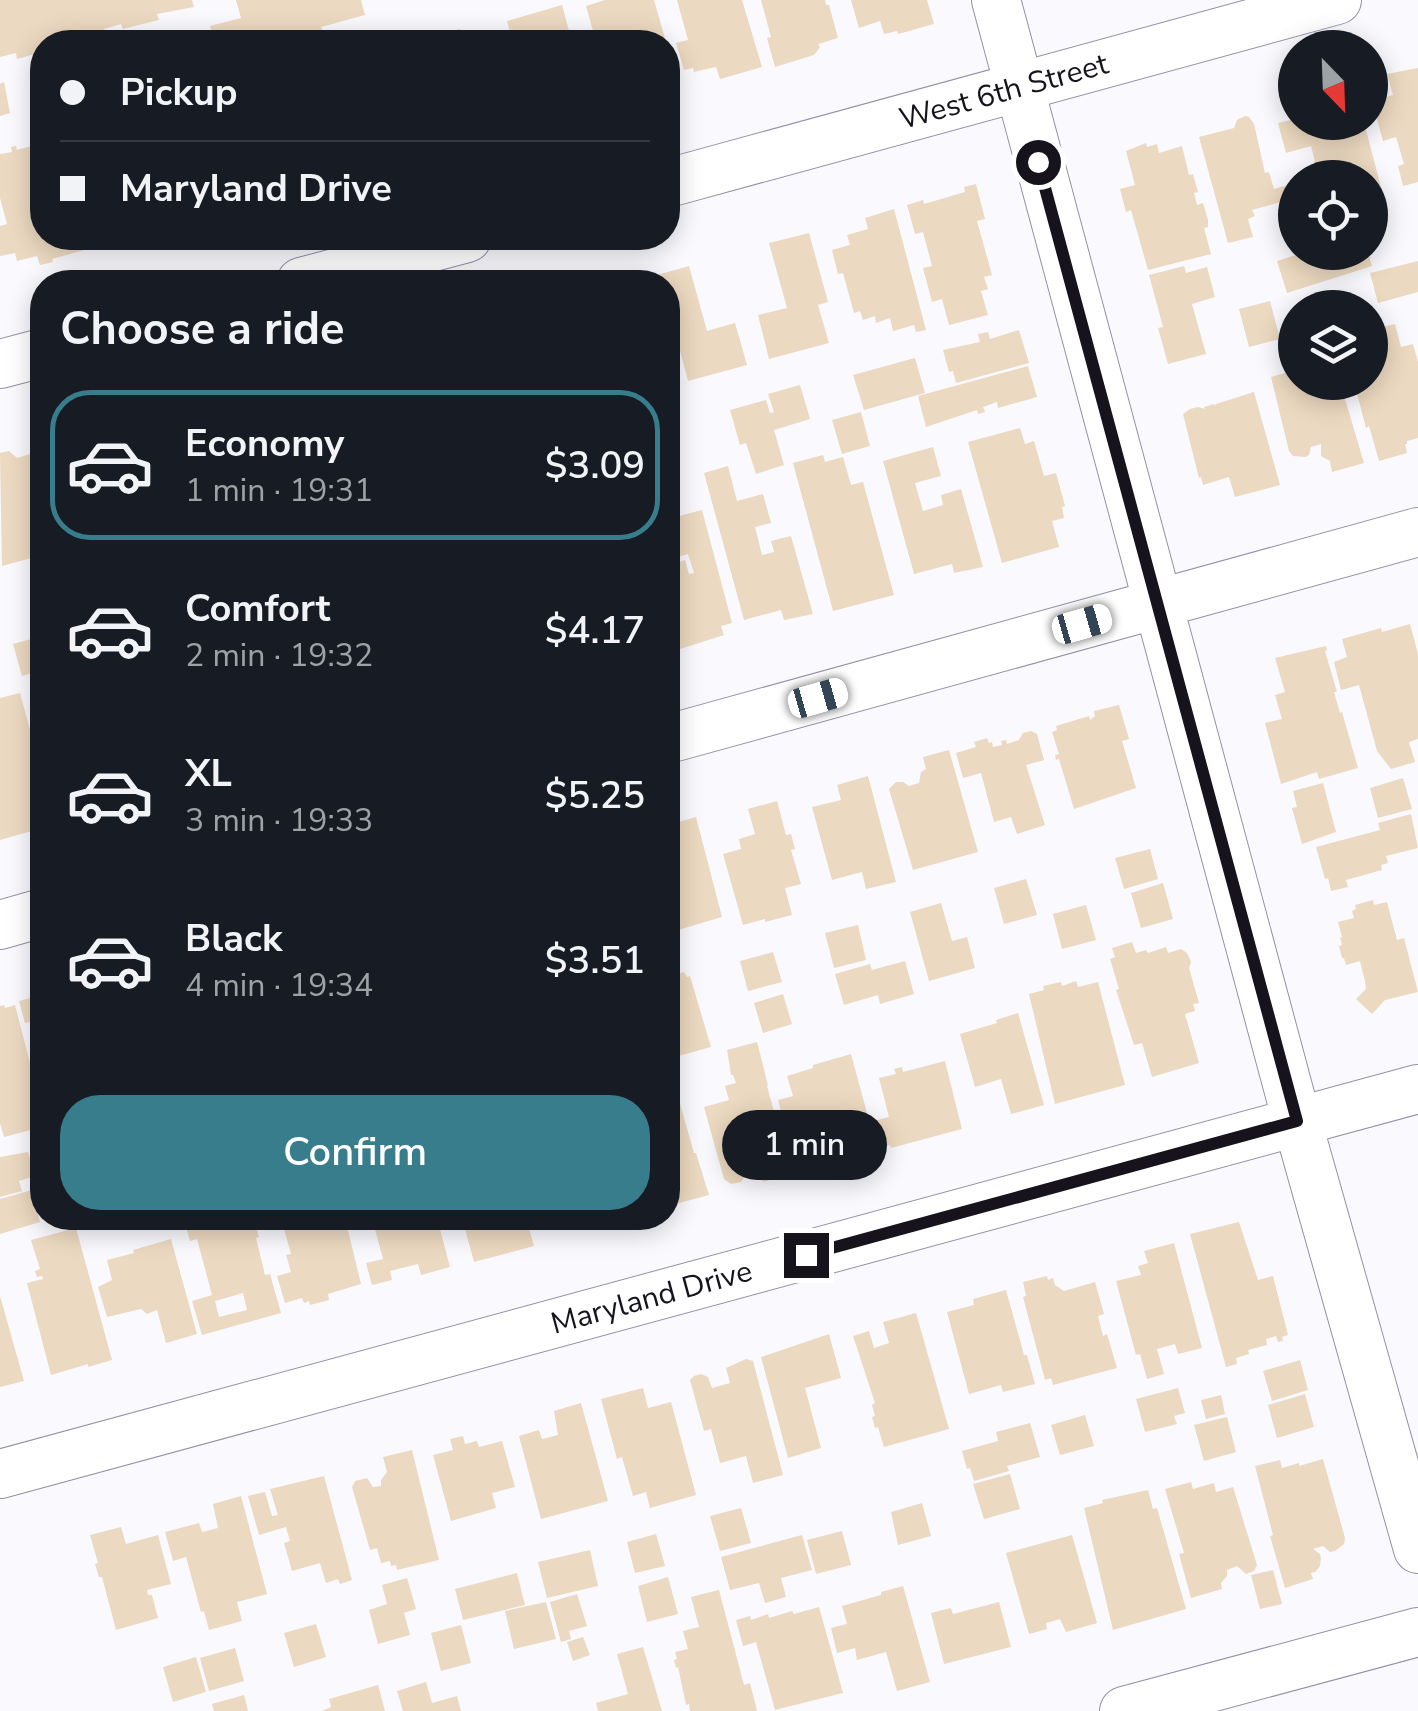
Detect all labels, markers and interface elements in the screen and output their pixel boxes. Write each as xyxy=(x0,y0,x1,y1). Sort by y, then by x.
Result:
north arrow xyxy=(1278,30,1388,140)
map controls xyxy=(1278,30,1388,400)
street label: West 6th Street xyxy=(895,43,1113,140)
text: Pickup xyxy=(120,67,238,118)
route start xyxy=(1016,140,1061,185)
button: locate xyxy=(1278,160,1388,270)
text: Maryland Drive xyxy=(120,163,392,214)
button: layers xyxy=(1278,290,1388,400)
text: Choose a ride xyxy=(60,299,345,360)
text: Economy xyxy=(185,418,344,469)
icon: car xyxy=(65,420,155,510)
text: $3.09 xyxy=(545,440,645,491)
text: 1 min · 19:31 xyxy=(185,469,373,512)
text: Comfort xyxy=(185,583,330,634)
icon: car xyxy=(65,585,155,675)
car xyxy=(1049,601,1115,647)
text: $4.17 xyxy=(545,605,645,656)
text: 2 min · 19:32 xyxy=(185,634,373,677)
car xyxy=(785,675,851,721)
text: XL xyxy=(185,748,232,799)
icon: car xyxy=(65,750,155,840)
text: $5.25 xyxy=(545,770,645,821)
text: 3 min · 19:33 xyxy=(185,799,373,842)
text: Black xyxy=(185,913,282,964)
icon: car xyxy=(65,915,155,1005)
text: $3.51 xyxy=(545,935,645,986)
text: 4 min · 19:34 xyxy=(185,964,373,1007)
button: Confirm xyxy=(60,1095,650,1210)
callout: 1 min xyxy=(724,1110,888,1180)
text: 1 min xyxy=(764,1123,845,1166)
route end xyxy=(784,1233,829,1278)
street label: Maryland Drive xyxy=(546,1251,757,1345)

